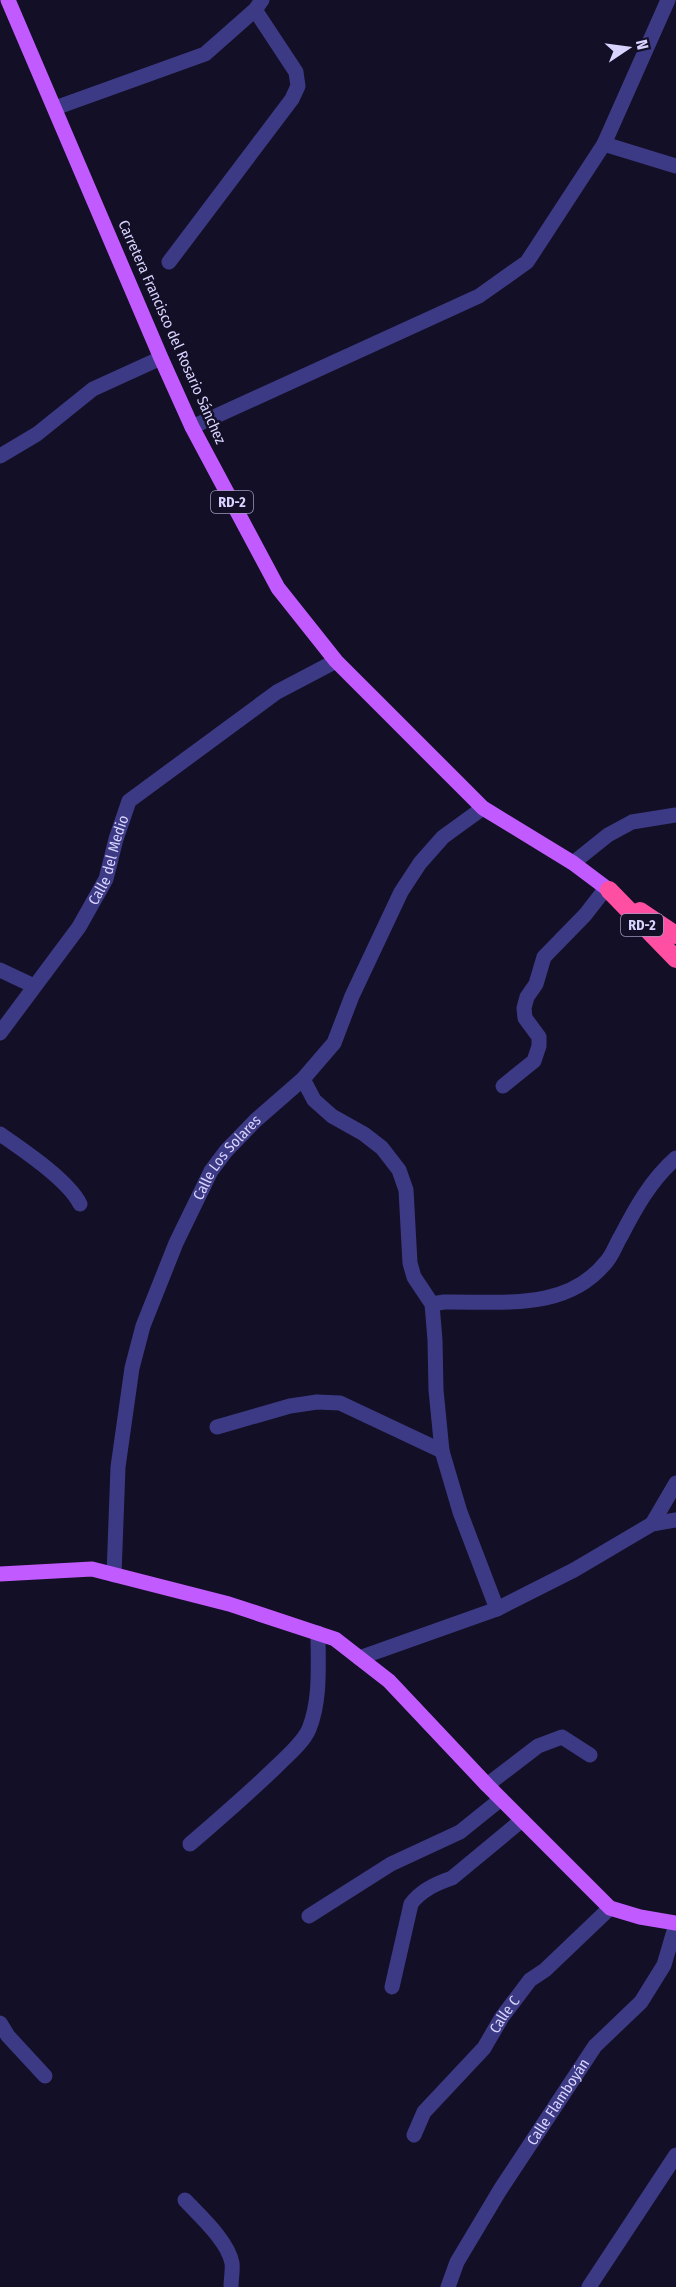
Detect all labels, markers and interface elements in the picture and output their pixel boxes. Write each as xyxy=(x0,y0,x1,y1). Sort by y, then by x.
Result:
north arrow xyxy=(598,18,658,78)
text: N xyxy=(632,38,652,52)
street label: Carretera Francisco del Rosario Sánchez xyxy=(114,217,230,447)
road number: RD-2 xyxy=(211,491,253,513)
street label: Calle del Medio xyxy=(84,813,133,908)
road number: RD-2 xyxy=(621,914,663,936)
street label: Calle Los Solares xyxy=(189,1111,265,1203)
street label: Calle C xyxy=(486,1992,524,2036)
street label: Calle Flamboyán xyxy=(523,2055,593,2149)

